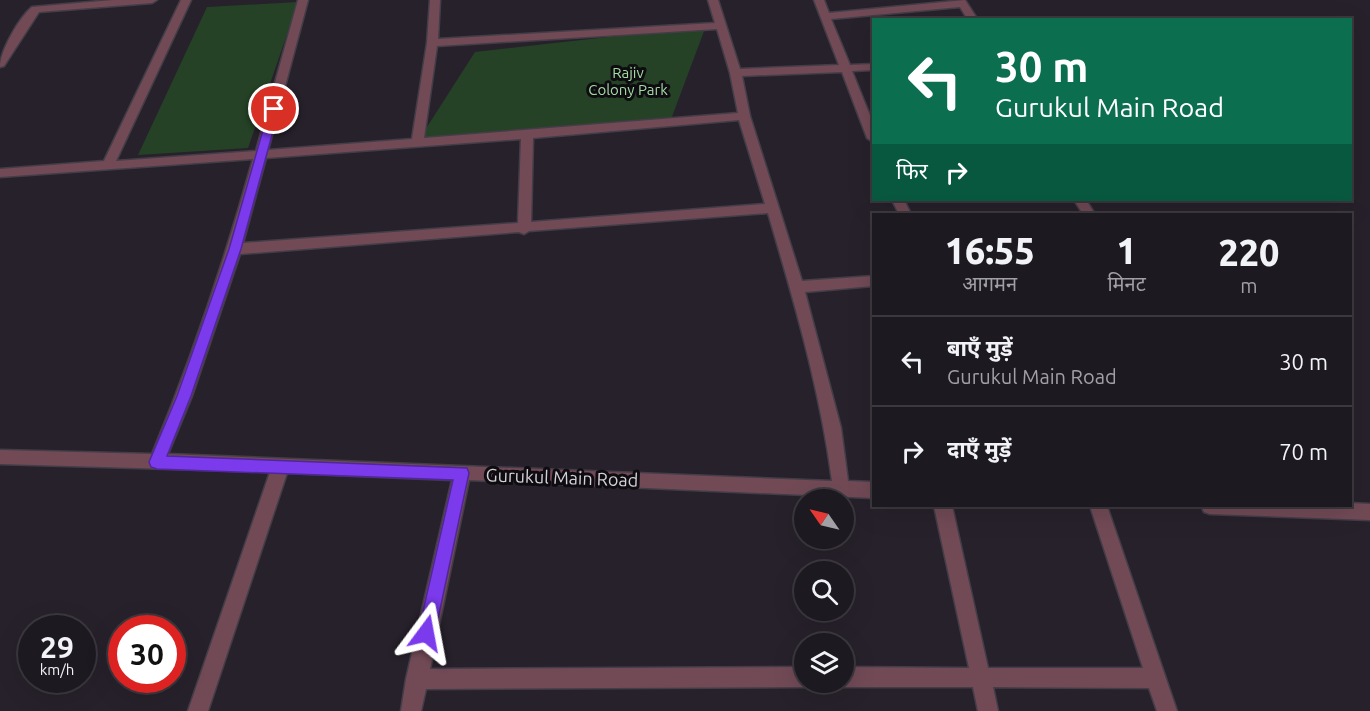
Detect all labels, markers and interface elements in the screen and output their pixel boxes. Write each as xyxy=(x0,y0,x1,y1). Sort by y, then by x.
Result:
icon: left xyxy=(896,42,974,120)
text: 30 m xyxy=(995,43,1089,90)
park label: Rajiv Colony Park xyxy=(588,64,668,98)
pin xyxy=(248,83,299,134)
icon: arrive xyxy=(257,92,290,125)
text: Gurukul Main Road xyxy=(995,92,1224,122)
icon: right xyxy=(940,156,973,189)
text: फिर xyxy=(896,158,928,183)
text: 16:55 xyxy=(945,230,1035,271)
text: 1 xyxy=(1116,230,1137,271)
text: 220 xyxy=(1218,232,1279,273)
text: आगमन xyxy=(962,272,1017,295)
text: मिनट xyxy=(1107,272,1146,295)
text: m xyxy=(1240,274,1257,297)
text: बाएँ मुड़ें xyxy=(947,335,1013,360)
icon: left xyxy=(896,345,929,378)
text: 30 m xyxy=(1279,349,1328,374)
text: Gurukul Main Road xyxy=(947,365,1117,388)
icon: right xyxy=(896,435,929,468)
text: दाएँ मुड़ें xyxy=(947,436,1011,461)
text: 70 m xyxy=(1279,439,1328,464)
street label: Gurukul Main Road xyxy=(485,464,639,490)
north arrow xyxy=(794,489,854,549)
map controls xyxy=(794,489,854,693)
button: search xyxy=(794,561,854,621)
position arrow xyxy=(394,601,458,665)
speed limit sign: 30 xyxy=(108,615,186,693)
text: 29 xyxy=(40,630,74,664)
button: layers xyxy=(794,633,854,693)
text: km/h xyxy=(40,661,74,678)

